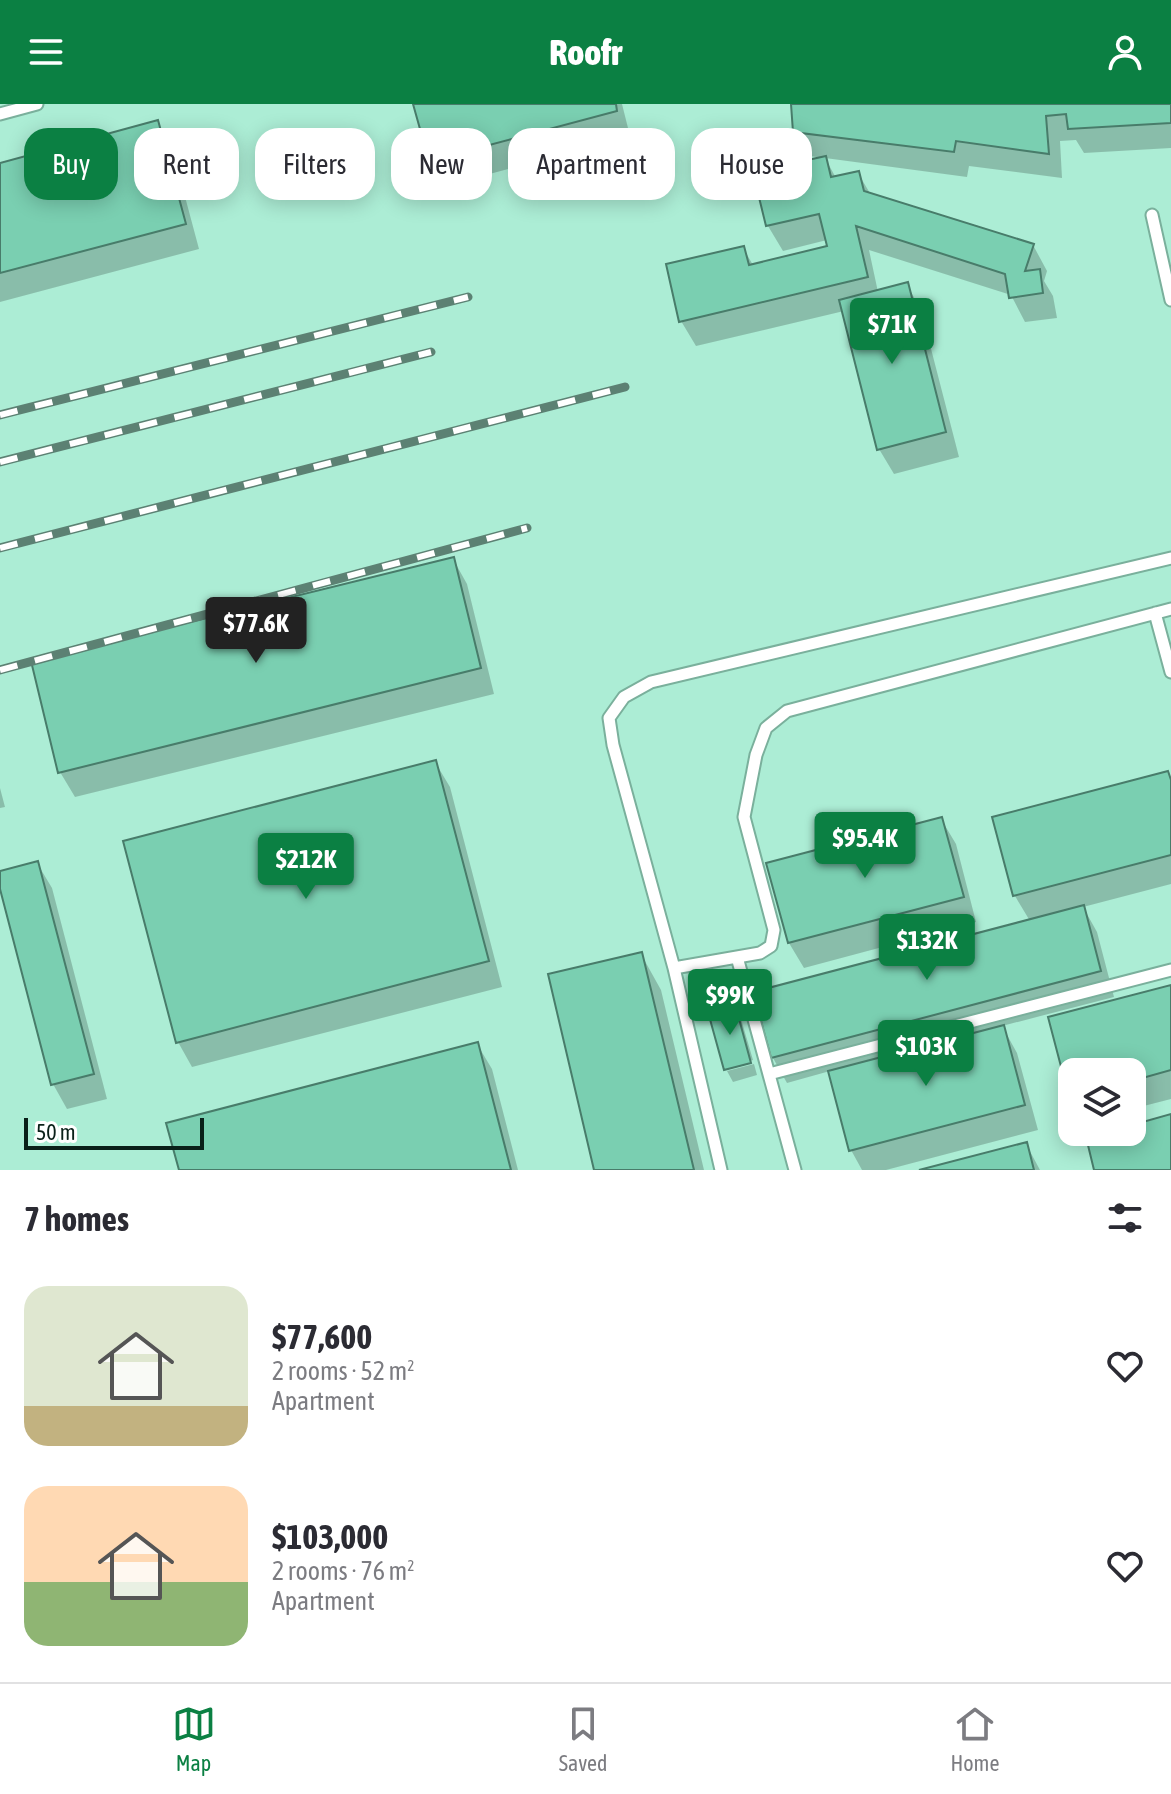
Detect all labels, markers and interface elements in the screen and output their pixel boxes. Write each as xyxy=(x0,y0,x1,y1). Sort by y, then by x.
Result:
icon: menu xyxy=(24,30,68,74)
icon: person xyxy=(1103,30,1147,74)
text: Roofr xyxy=(549,31,622,73)
chip: Buy xyxy=(24,128,118,200)
chip: Rent xyxy=(134,128,239,200)
chip: Filters xyxy=(255,128,375,200)
chip: New xyxy=(391,128,492,200)
chip: Apartment xyxy=(508,128,675,200)
chip: House xyxy=(691,128,812,200)
pin: $71K xyxy=(845,298,939,366)
text: $71K xyxy=(868,309,916,339)
pin: $77.6K xyxy=(191,597,321,665)
text: $77.6K xyxy=(224,608,288,638)
pin: $95.4K xyxy=(800,812,930,880)
text: $95.4K xyxy=(833,823,897,853)
pin: $212K xyxy=(250,833,362,901)
text: $212K xyxy=(276,844,336,874)
pin: $132K xyxy=(871,914,983,982)
text: $132K xyxy=(897,925,957,955)
pin: $99K xyxy=(683,969,777,1037)
text: $99K xyxy=(706,980,754,1010)
pin: $103K xyxy=(870,1020,982,1088)
text: $103K xyxy=(896,1031,956,1061)
map controls xyxy=(1058,1058,1146,1146)
button: layers xyxy=(1058,1058,1146,1146)
scale bar xyxy=(24,1114,204,1150)
text: 50 m xyxy=(36,1119,76,1145)
icon: filters xyxy=(1103,1196,1147,1240)
text: 7 homes xyxy=(24,1199,129,1238)
text: $77,600 xyxy=(272,1317,372,1356)
icon: home xyxy=(88,1318,184,1414)
icon: heart xyxy=(1103,1344,1147,1388)
text: 2 rooms · 52 m² xyxy=(272,1356,414,1386)
text: Apartment xyxy=(272,1386,375,1416)
text: $103,000 xyxy=(272,1517,388,1556)
icon: home xyxy=(88,1518,184,1614)
icon: heart xyxy=(1103,1544,1147,1588)
text: 2 rooms · 76 m² xyxy=(272,1556,414,1586)
text: Apartment xyxy=(272,1586,375,1616)
tab: Map xyxy=(172,1702,216,1776)
tab: Saved xyxy=(559,1702,607,1776)
tab: Home xyxy=(950,1702,999,1776)

